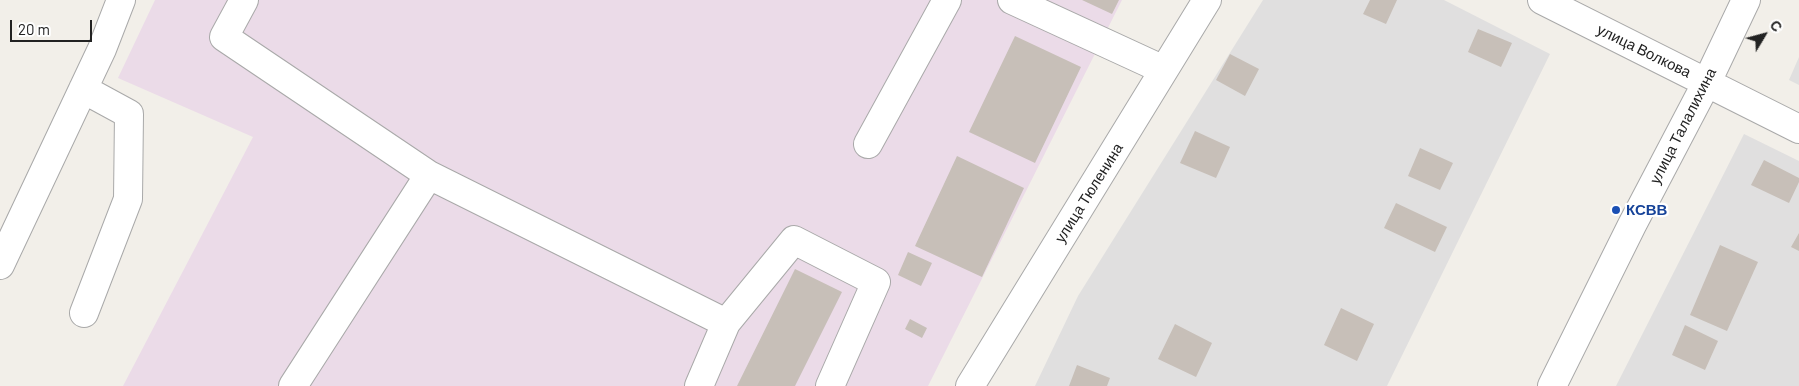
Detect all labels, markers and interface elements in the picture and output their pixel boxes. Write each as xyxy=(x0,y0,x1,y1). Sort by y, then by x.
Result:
scale bar xyxy=(12,10,95,42)
north arrow xyxy=(1739,10,1789,60)
text: С xyxy=(1767,17,1786,35)
text: 20 m xyxy=(18,20,50,38)
street label: улица Волкова xyxy=(1594,21,1694,81)
street label: улица Талалихина xyxy=(1646,65,1720,187)
street label: улица Тюленина xyxy=(1051,140,1127,246)
place label: КСВВ xyxy=(1626,201,1667,219)
marker: КСВВ xyxy=(1610,204,1622,216)

